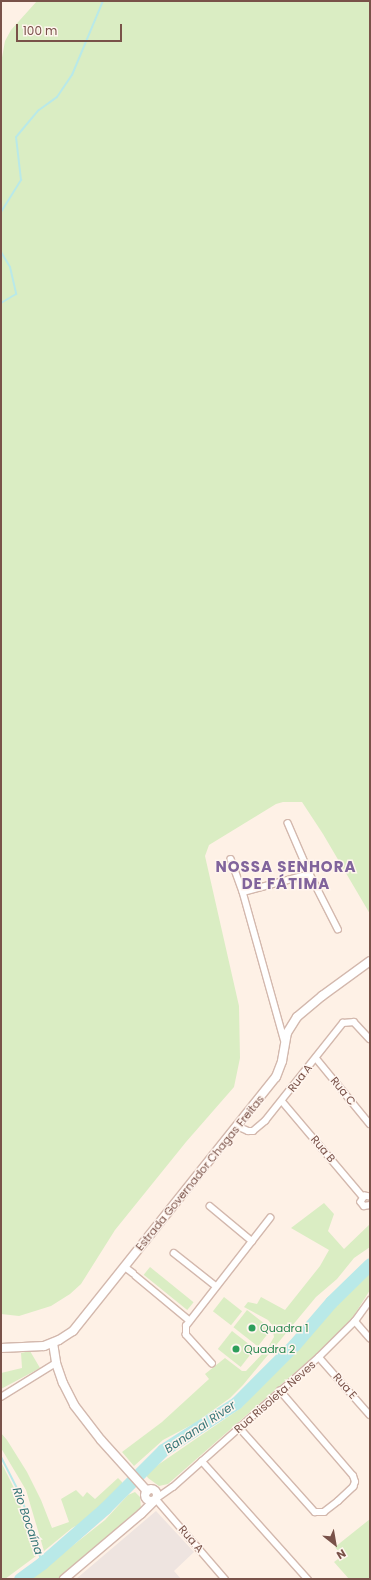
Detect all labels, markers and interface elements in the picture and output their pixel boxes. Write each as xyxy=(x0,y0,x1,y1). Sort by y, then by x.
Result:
scale bar xyxy=(18,16,124,42)
text: 100 m xyxy=(23,22,57,39)
district label: NOSSA SENHORA DE FÁTIMA xyxy=(216,857,356,892)
street label: Rua A xyxy=(285,1062,315,1094)
street label: Rua C xyxy=(328,1074,358,1108)
street label: Estrada Governador Chagas Freitas xyxy=(133,1093,267,1253)
street label: Rua B xyxy=(308,1133,338,1165)
place label: Quadra 1 xyxy=(260,1321,309,1335)
marker: Quadra 1 xyxy=(247,1323,257,1333)
place label: Quadra 2 xyxy=(244,1342,295,1356)
marker: Quadra 2 xyxy=(231,1344,241,1354)
street label: Rua Risoleta Neves xyxy=(232,1358,318,1436)
street label: Rua E xyxy=(330,1370,360,1402)
water label: Bananal River xyxy=(162,1398,238,1456)
water label: Rio Bocaína xyxy=(10,1485,46,1557)
street label: Rua A xyxy=(176,1523,206,1555)
north arrow xyxy=(315,1524,355,1564)
text: N xyxy=(334,1545,349,1563)

